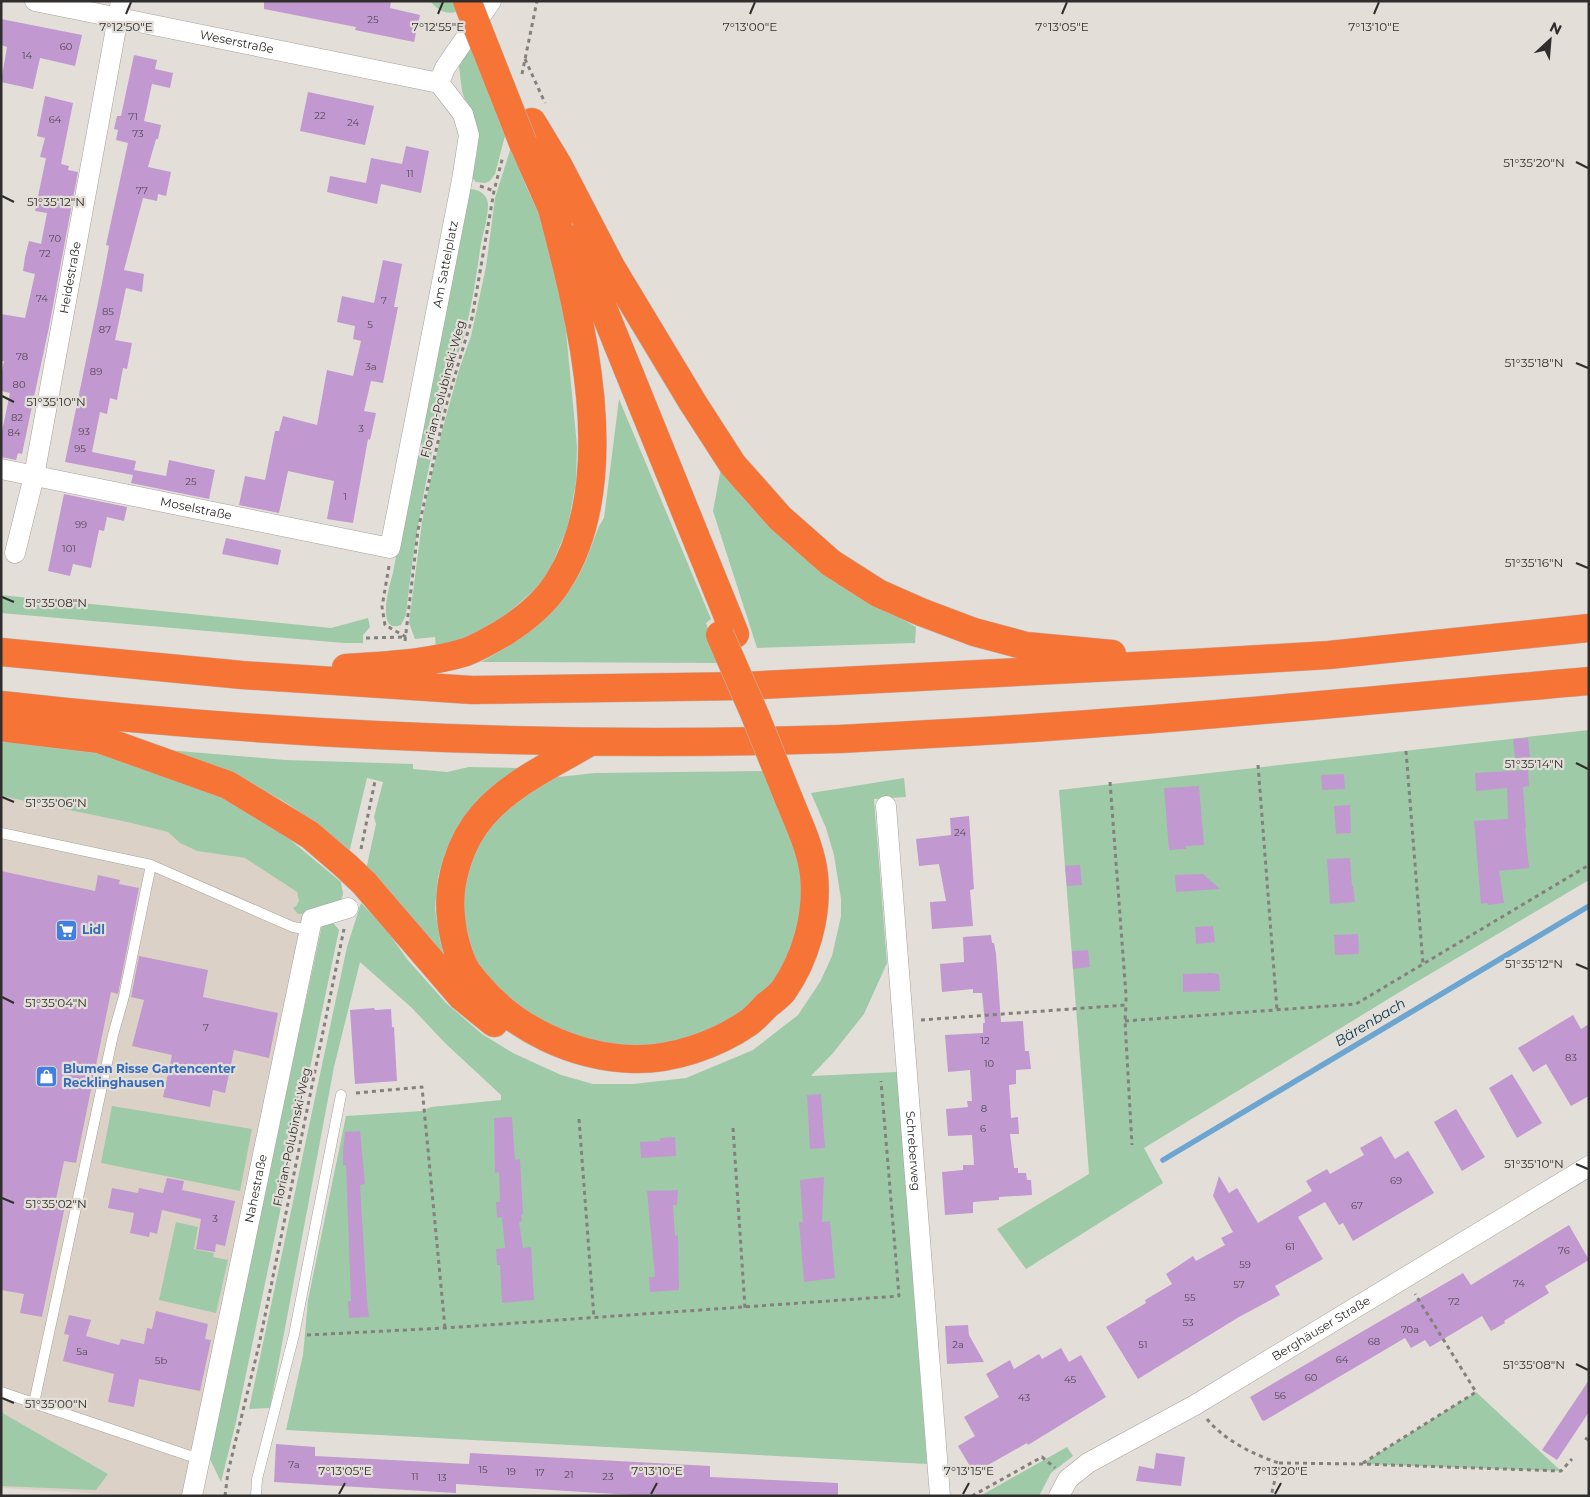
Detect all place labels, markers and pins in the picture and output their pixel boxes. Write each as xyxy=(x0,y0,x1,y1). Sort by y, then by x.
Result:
supermarket icon: Lidl xyxy=(54,918,78,942)
place label: Lidl xyxy=(82,922,105,937)
place label: Blumen Risse Gartencenter Recklinghausen xyxy=(63,1061,236,1090)
shop icon: Blumen Risse Gartencenter Recklinghausen xyxy=(35,1064,59,1088)

